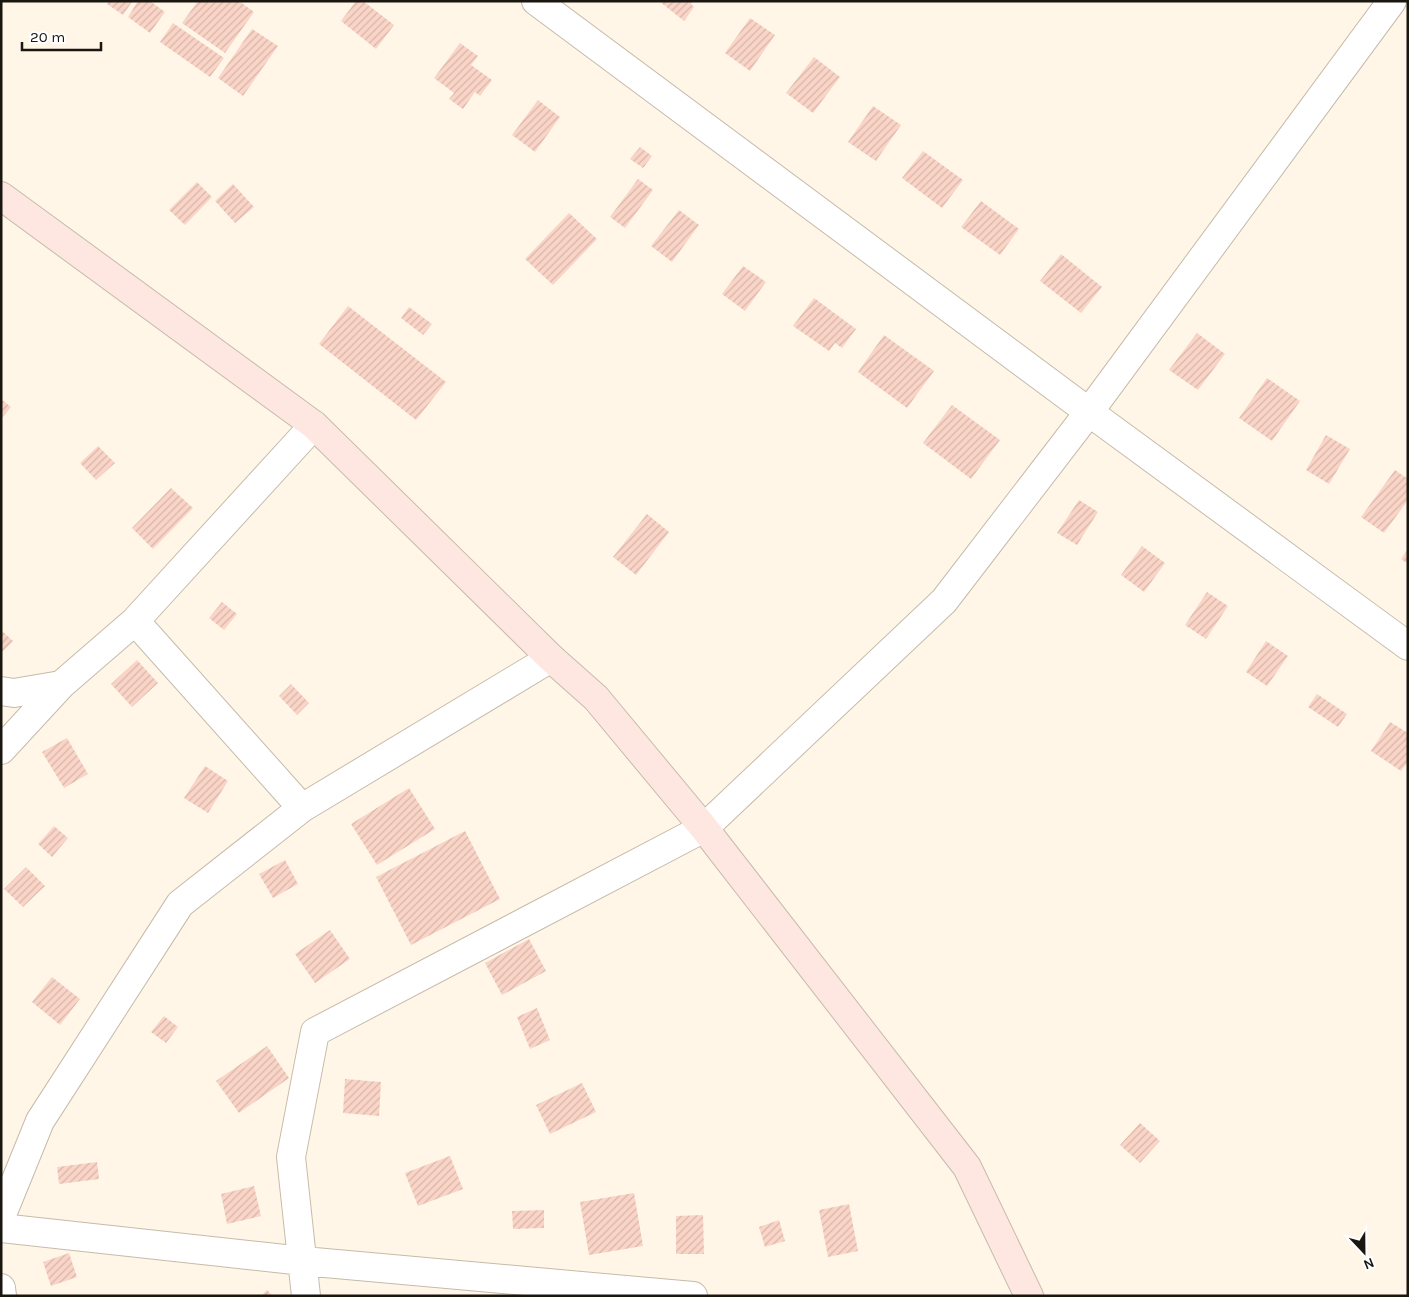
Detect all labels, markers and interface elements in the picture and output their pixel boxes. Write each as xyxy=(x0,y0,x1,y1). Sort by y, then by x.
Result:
scale bar xyxy=(22,20,101,52)
text: 20 m xyxy=(30,28,65,46)
north arrow xyxy=(1339,1227,1389,1277)
text: N xyxy=(1361,1254,1377,1273)

